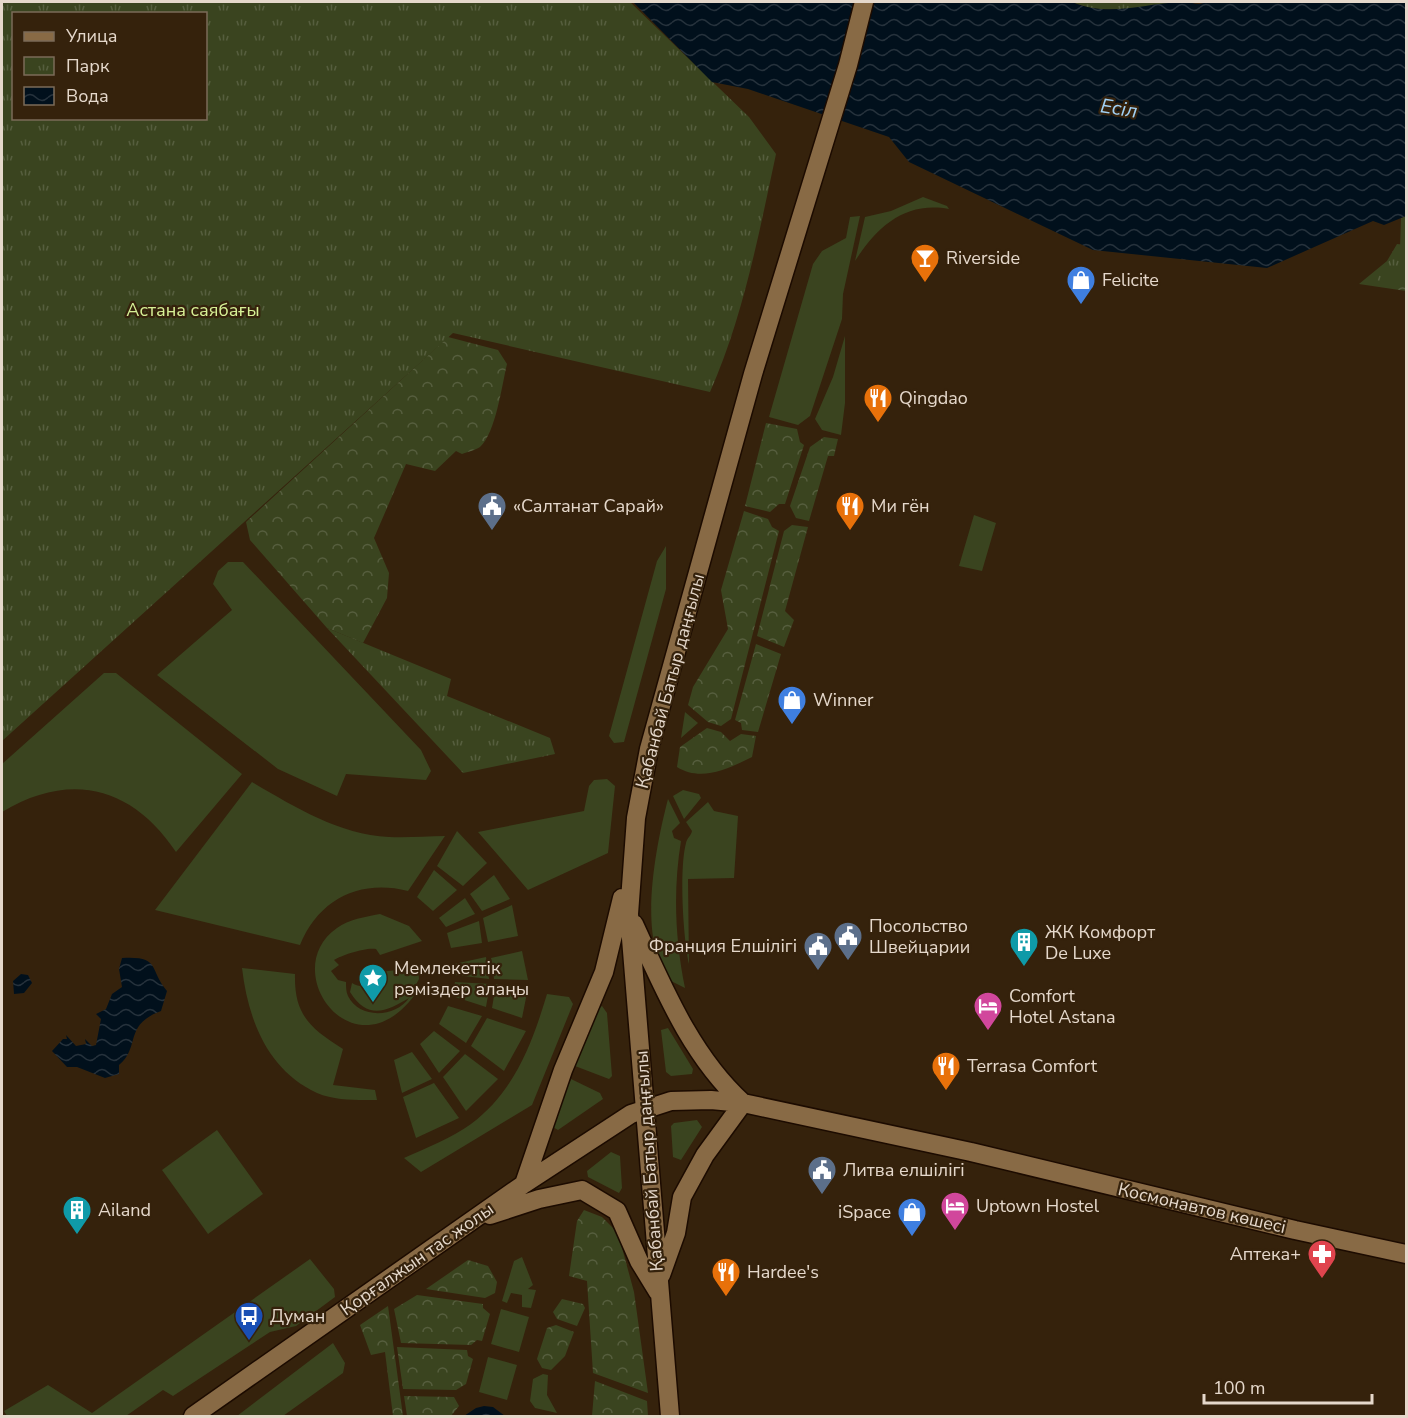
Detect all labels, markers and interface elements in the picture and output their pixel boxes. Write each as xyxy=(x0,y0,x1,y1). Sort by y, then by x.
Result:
legend xyxy=(12,12,207,120)
text: Улица xyxy=(65,24,117,48)
text: Парк xyxy=(66,54,110,78)
text: Вода xyxy=(66,84,109,108)
water label: Есіл xyxy=(1098,92,1140,125)
bar icon: Riverside xyxy=(909,242,941,284)
place label: Riverside xyxy=(946,246,1020,270)
shop icon: Felicite xyxy=(1065,264,1097,306)
place label: Felicite xyxy=(1102,268,1159,292)
park label: Астана саябағы xyxy=(126,298,260,322)
restaurant icon: Qingdao xyxy=(862,382,894,424)
place label: Qingdao xyxy=(899,386,968,410)
public building icon: «Салтанат Сарай» xyxy=(476,490,508,532)
restaurant icon: Ми гён xyxy=(834,490,866,532)
place label: «Салтанат Сарай» xyxy=(513,494,664,518)
place label: Ми гён xyxy=(871,494,930,518)
street label: Қабанбай Батыр даңғылы xyxy=(630,571,710,791)
shop icon: Winner xyxy=(776,684,808,726)
place label: Winner xyxy=(813,688,874,712)
place label: Посольство Швейцарии xyxy=(869,914,970,959)
public building icon: Посольство Швейцарии xyxy=(832,920,864,962)
place label: ЖК Комфорт De Luxe xyxy=(1045,920,1155,965)
building icon: ЖК Комфорт De Luxe xyxy=(1008,926,1040,968)
public building icon: Франция Елшілігі xyxy=(802,930,834,972)
place label: Франция Елшілігі xyxy=(649,934,797,958)
place label: Мемлекеттік рәміздер алаңы xyxy=(394,956,529,1001)
place icon: Мемлекеттік рәміздер алаңы xyxy=(357,962,389,1004)
place label: Comfort Hotel Astana xyxy=(1009,984,1116,1029)
hotel icon: Comfort Hotel Astana xyxy=(972,990,1004,1032)
street label: Қабанбай Батыр даңғылы xyxy=(629,1050,669,1272)
restaurant icon: Terrasa Comfort xyxy=(930,1050,962,1092)
place label: Terrasa Comfort xyxy=(967,1054,1098,1078)
public building icon: Литва елшілігі xyxy=(806,1154,838,1196)
place label: Литва елшілігі xyxy=(843,1158,965,1182)
street label: Космонавтов көшесі xyxy=(1116,1177,1288,1239)
hotel icon: Uptown Hostel xyxy=(939,1190,971,1232)
building icon: Ailand xyxy=(61,1194,93,1236)
place label: Uptown Hostel xyxy=(976,1194,1100,1218)
shop icon: iSpace xyxy=(896,1196,928,1238)
street label: Қорғалжын тас жолы xyxy=(336,1197,498,1321)
place label: Ailand xyxy=(98,1198,151,1222)
place label: iSpace xyxy=(838,1200,891,1224)
pharmacy icon: Аптека+ xyxy=(1306,1238,1338,1280)
place label: Аптека+ xyxy=(1230,1242,1301,1266)
restaurant icon: Hardee's xyxy=(710,1256,742,1298)
place label: Hardee's xyxy=(747,1260,819,1284)
bus stop icon: Думан xyxy=(233,1300,265,1342)
place label: Думан xyxy=(270,1304,325,1328)
scale bar xyxy=(1204,1367,1372,1405)
text: 100 m xyxy=(1213,1376,1265,1400)

